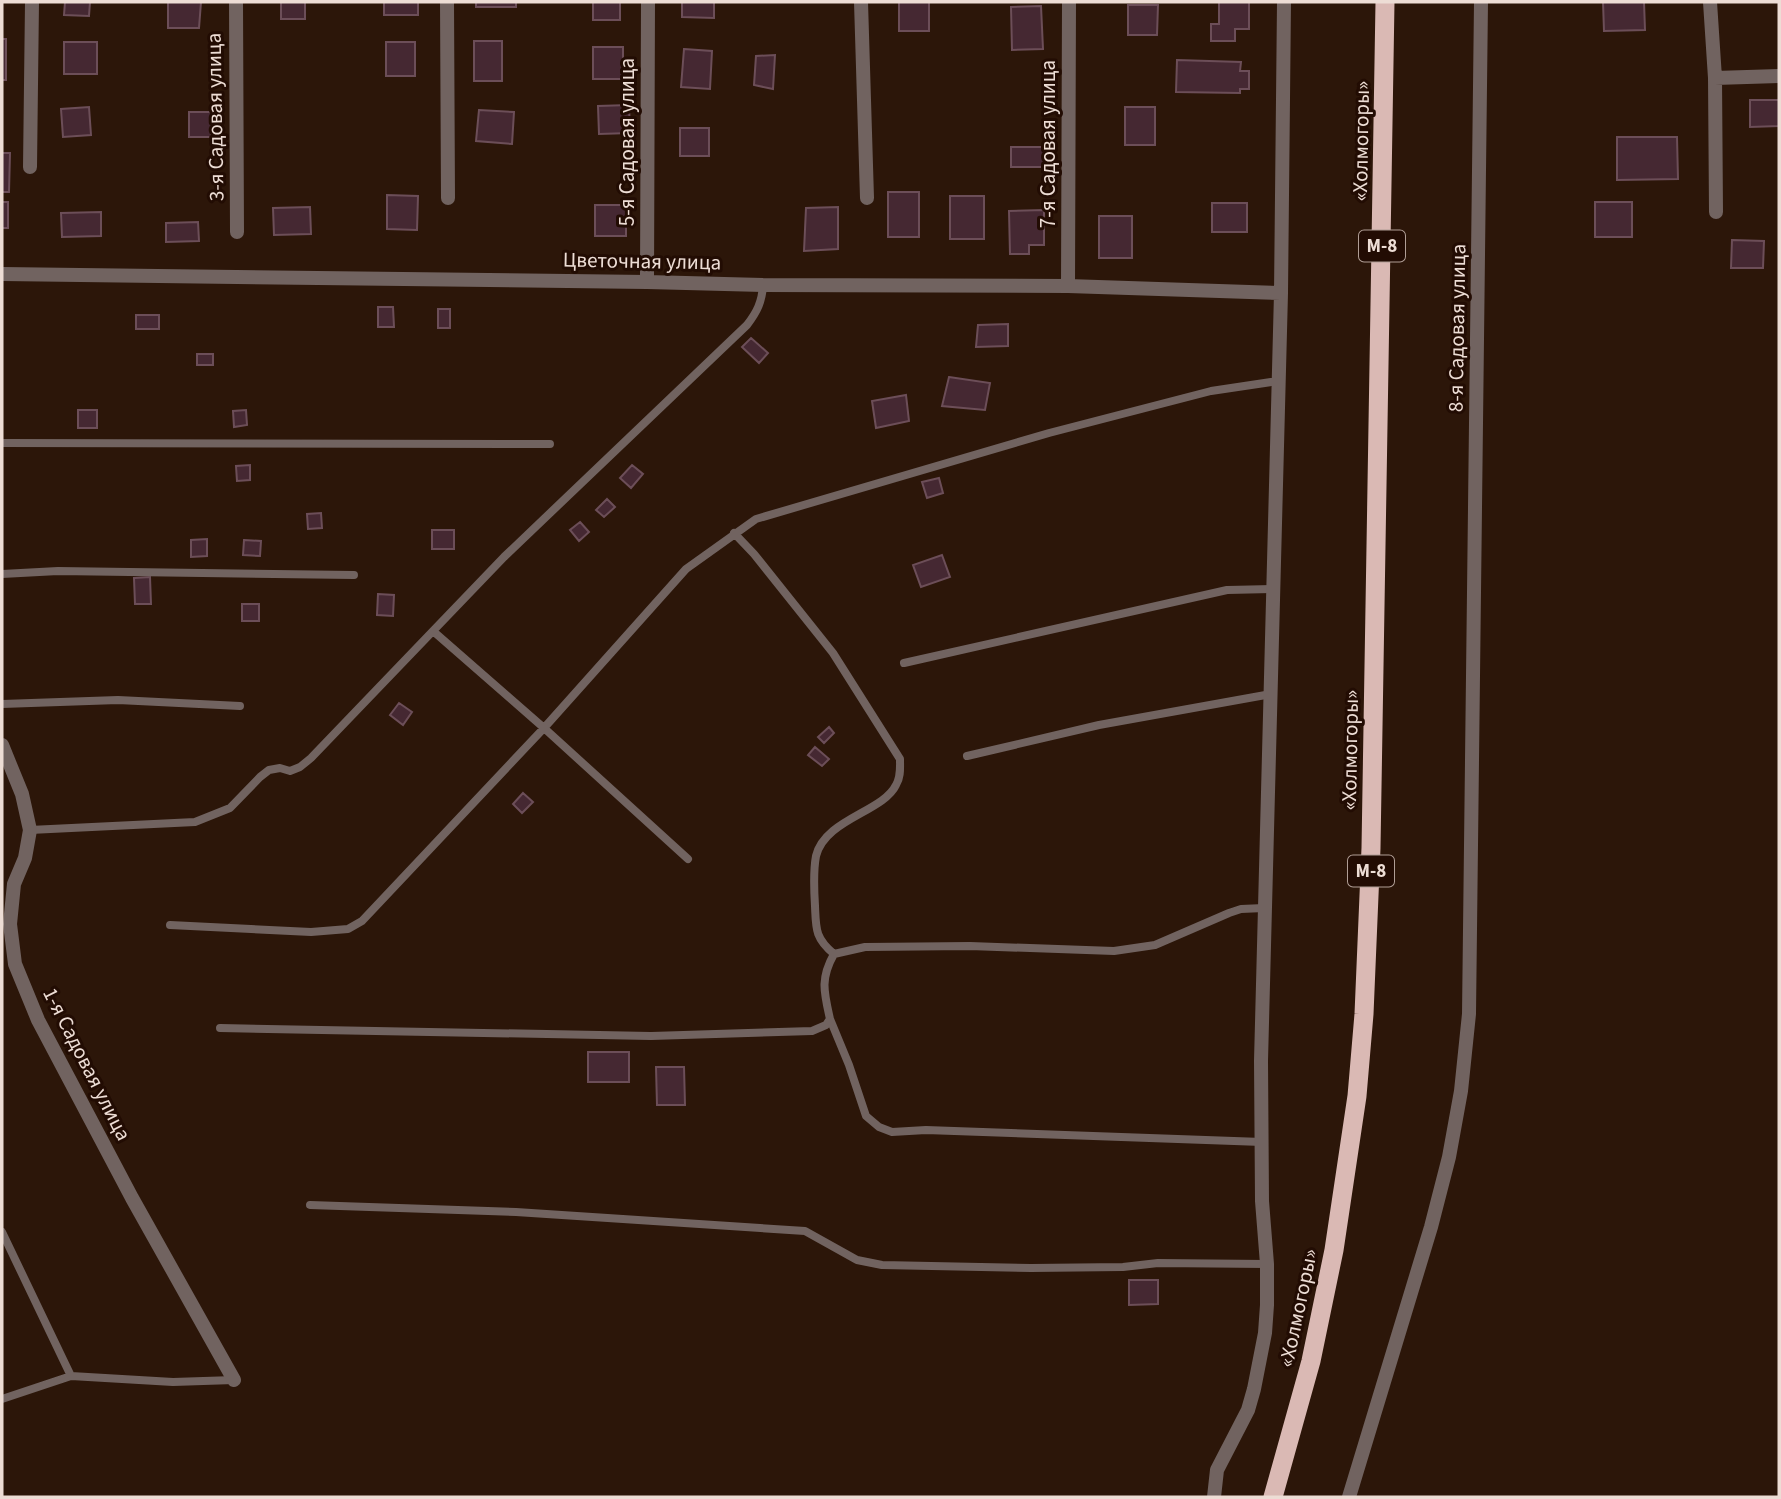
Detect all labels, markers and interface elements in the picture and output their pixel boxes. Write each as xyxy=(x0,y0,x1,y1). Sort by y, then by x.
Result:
street label: 3-я Садовая улица xyxy=(199,33,231,201)
street label: 5-я Садовая улица xyxy=(612,58,642,226)
street label: 7-я Садовая улица xyxy=(1033,60,1063,228)
street label: «Холмогоры» xyxy=(1345,81,1377,201)
road number: М-8 xyxy=(1359,230,1405,262)
street label: 8-я Садовая улица xyxy=(1441,244,1473,412)
street label: Цветочная улица xyxy=(563,245,721,277)
street label: «Холмогоры» xyxy=(1334,690,1366,810)
road number: М-8 xyxy=(1348,856,1394,886)
street label: 1-я Садовая улица xyxy=(35,982,139,1146)
street label: «Холмогоры» xyxy=(1271,1246,1325,1370)

